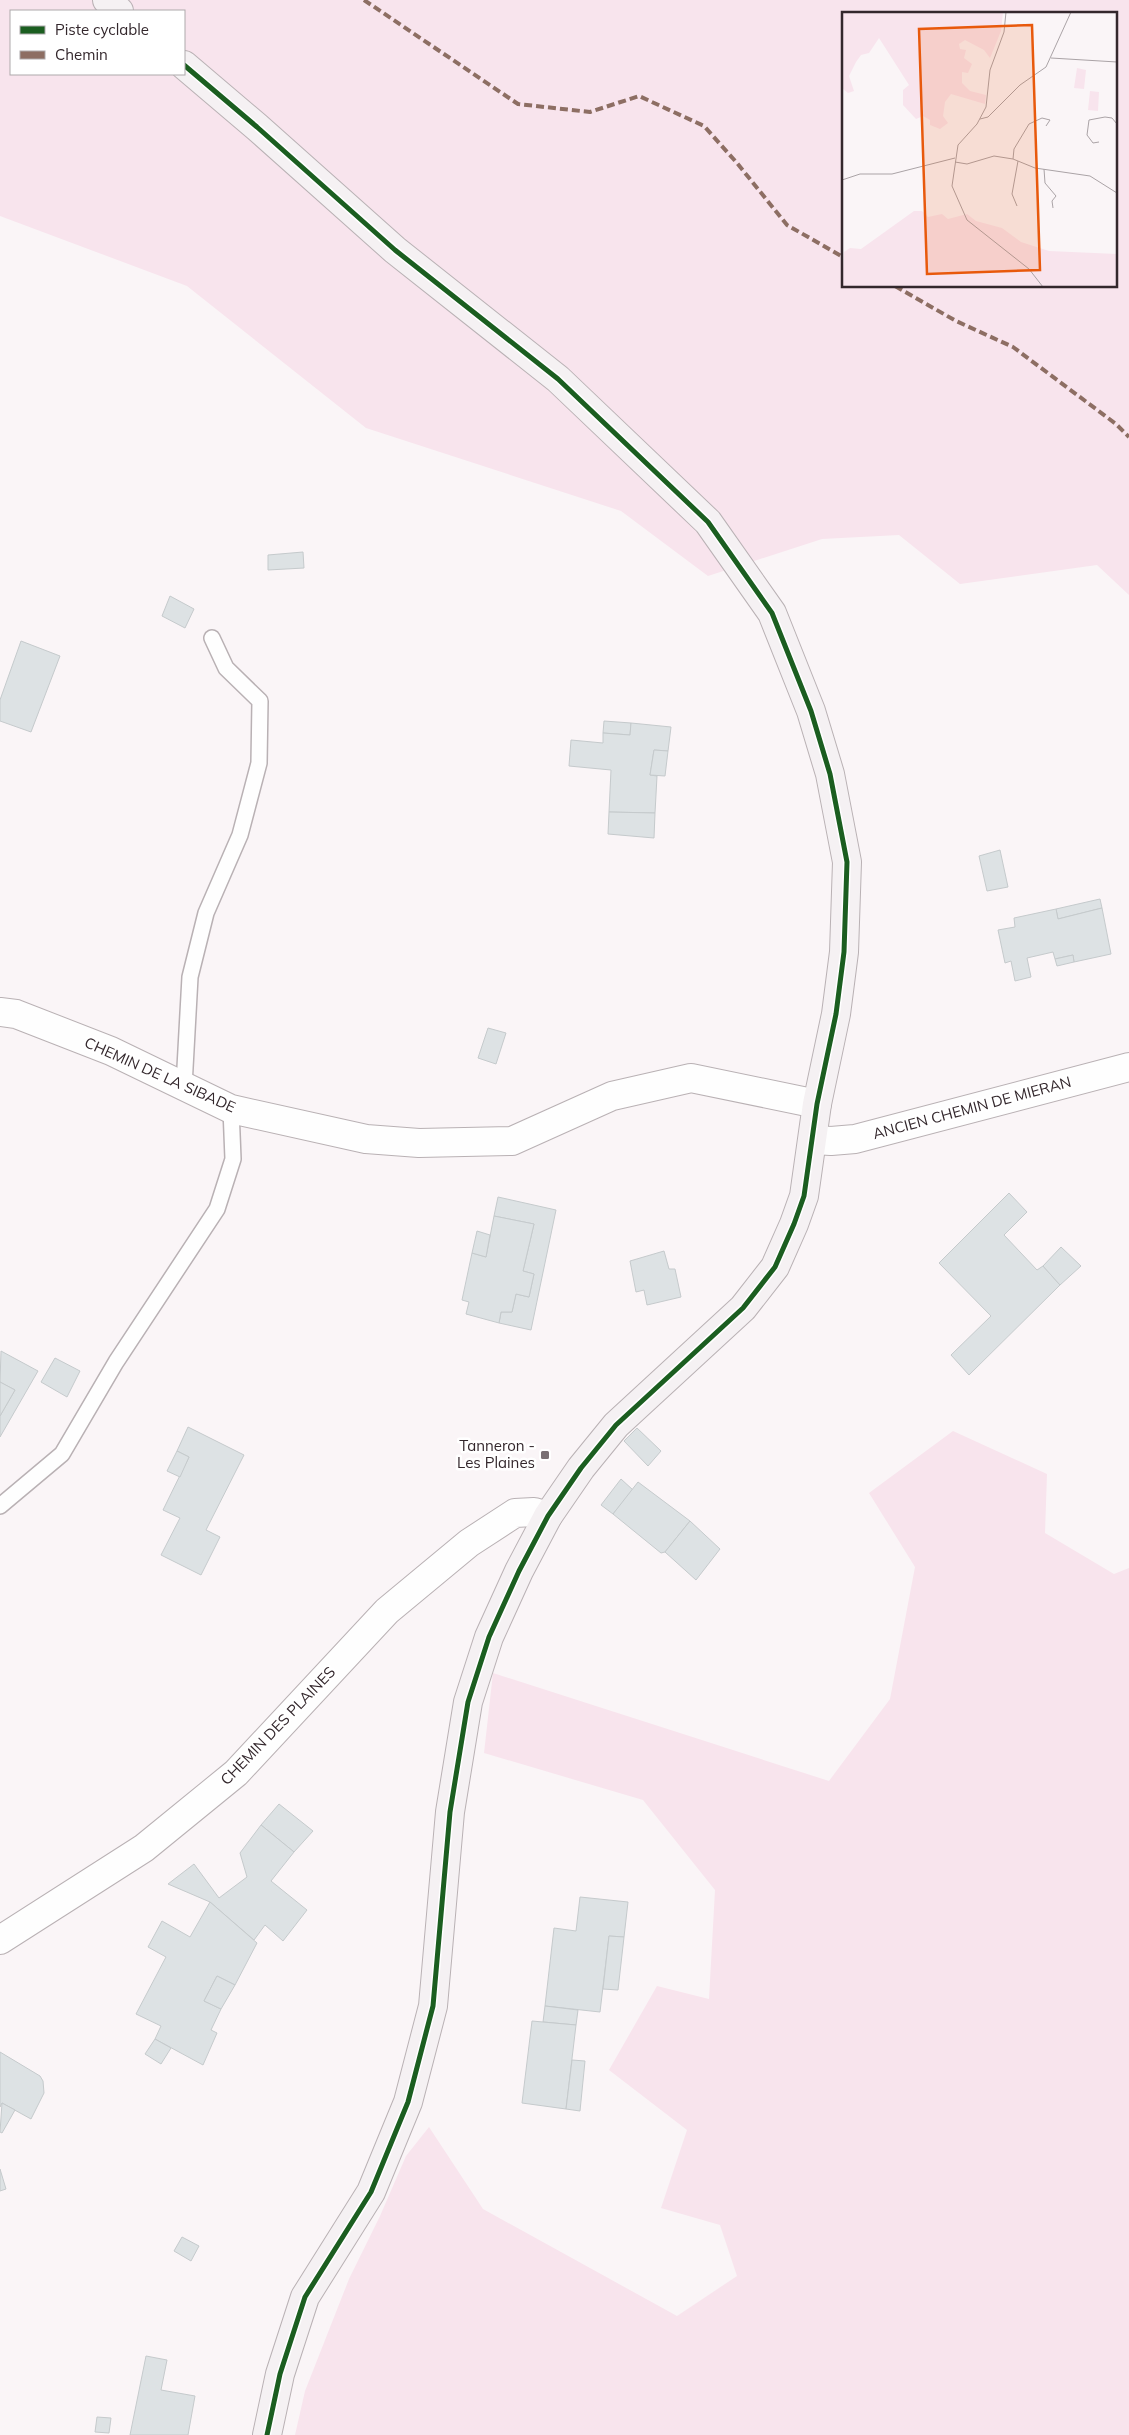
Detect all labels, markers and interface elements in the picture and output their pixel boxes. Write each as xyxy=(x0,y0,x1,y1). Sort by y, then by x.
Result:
legend xyxy=(10,10,185,75)
inset map xyxy=(842,12,1116,288)
text: Piste cyclable xyxy=(55,20,149,39)
text: Chemin xyxy=(55,45,108,64)
street label: CHEMIN DE LA SIBADE xyxy=(82,1033,239,1117)
street label: ANCIEN CHEMIN DE MIERAN xyxy=(871,1072,1073,1143)
place label: Tanneron - Les Plaines xyxy=(457,1436,535,1472)
marker: Tanneron - Les Plaines xyxy=(539,1449,551,1461)
street label: CHEMIN DES PLAINES xyxy=(216,1662,339,1789)

